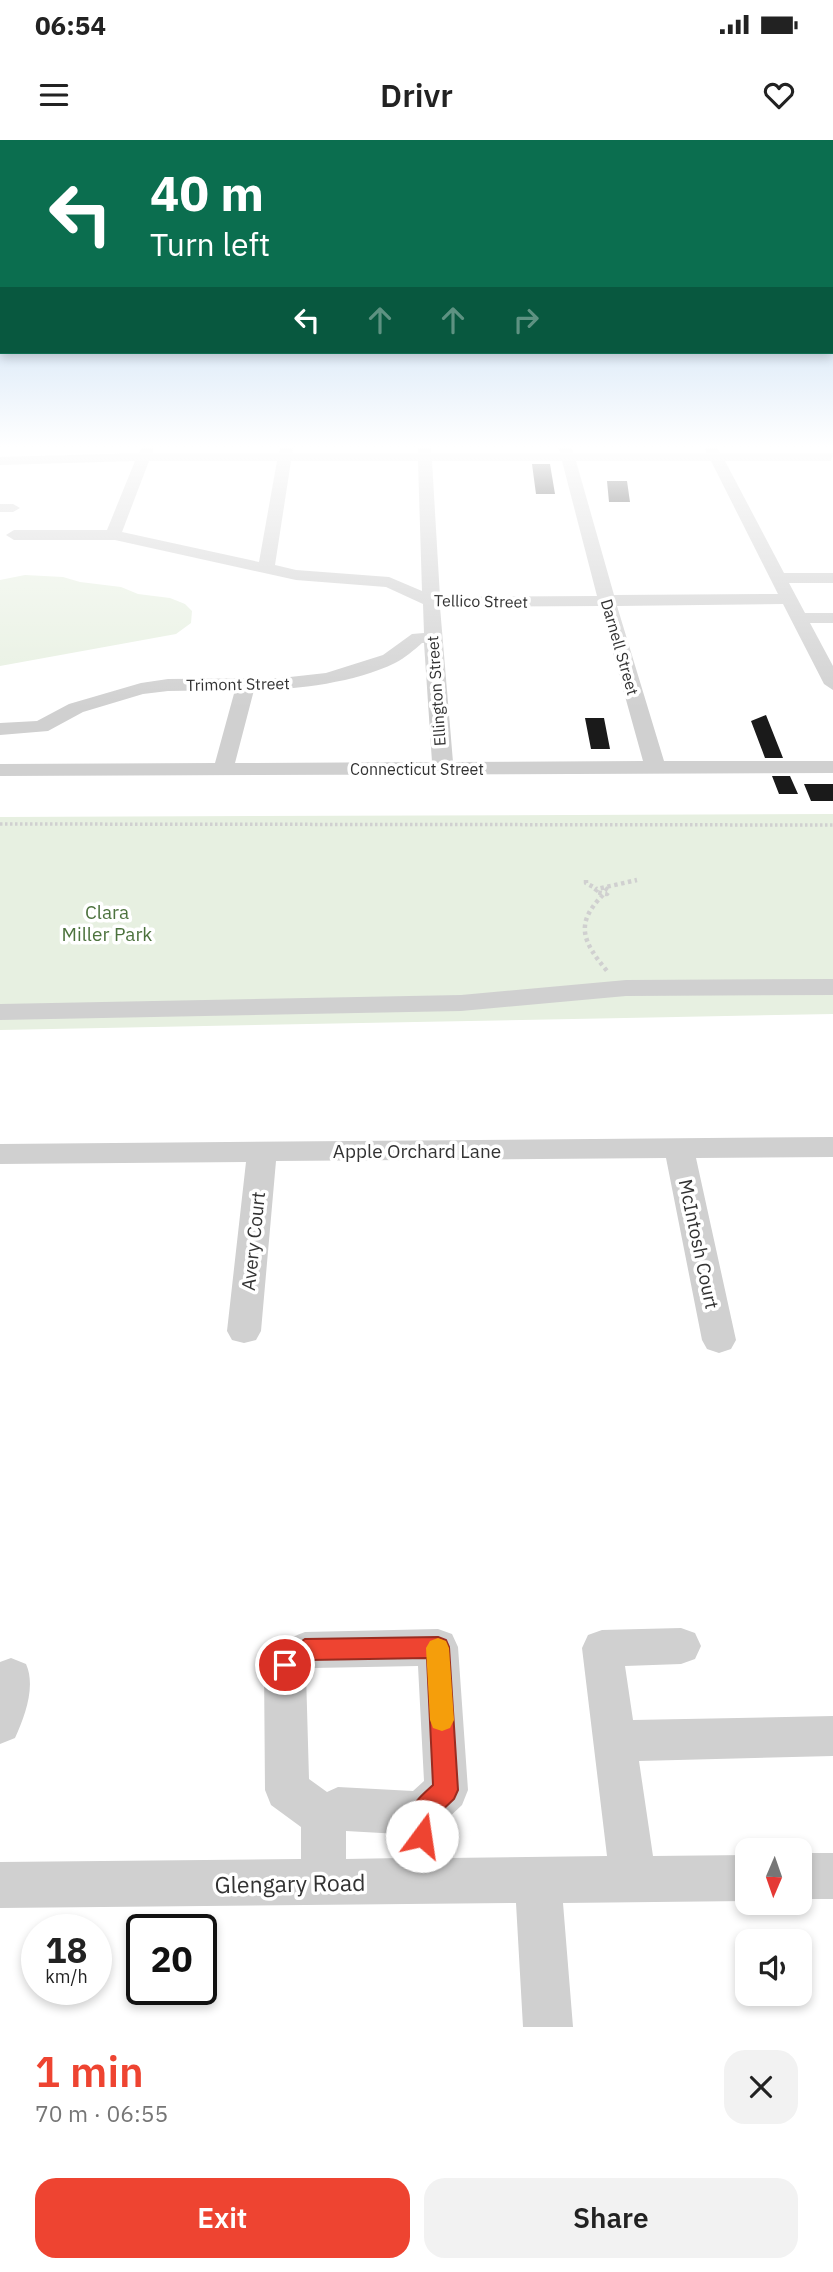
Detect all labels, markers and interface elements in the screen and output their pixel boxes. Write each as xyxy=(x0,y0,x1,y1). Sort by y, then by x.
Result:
text: 06:54 xyxy=(35,8,106,42)
text: Drivr xyxy=(380,74,453,116)
icon: menu xyxy=(35,76,73,114)
icon: heart xyxy=(760,76,798,114)
text: 40 m xyxy=(150,161,264,224)
icon: left xyxy=(35,168,126,259)
text: Turn left xyxy=(150,223,270,265)
icon: left xyxy=(288,301,326,339)
icon: ahead xyxy=(361,301,399,339)
icon: ahead xyxy=(434,301,472,339)
icon: right xyxy=(507,301,545,339)
street label: Tellico Street xyxy=(434,590,528,612)
street label: Darnell Street xyxy=(597,597,643,697)
street label: Ellington Street xyxy=(422,635,450,747)
street label: Trimont Street xyxy=(186,673,290,695)
street label: Connecticut Street xyxy=(350,759,484,779)
park label: Clara Miller Park xyxy=(62,900,152,946)
street label: Apple Orchard Lane xyxy=(333,1139,501,1163)
street label: McIntosh Court xyxy=(674,1177,724,1311)
street label: Avery Court xyxy=(236,1190,270,1292)
pin xyxy=(255,1635,315,1695)
icon: arrive xyxy=(266,1646,304,1684)
position arrow xyxy=(385,1799,459,1873)
north arrow xyxy=(735,1838,812,1914)
map controls xyxy=(735,1838,812,2006)
street label: Glengary Road xyxy=(214,1867,366,1899)
speed limit sign: 20 xyxy=(126,1914,217,2005)
text: 18 xyxy=(45,1927,88,1973)
button: sound xyxy=(735,1929,812,2006)
text: km/h xyxy=(45,1965,88,1988)
text: 1 min xyxy=(35,2044,144,2099)
button: close xyxy=(724,2050,798,2124)
text: 70 m · 06:55 xyxy=(35,2098,168,2128)
button: Exit xyxy=(35,2178,410,2258)
button: Share xyxy=(424,2178,798,2258)

